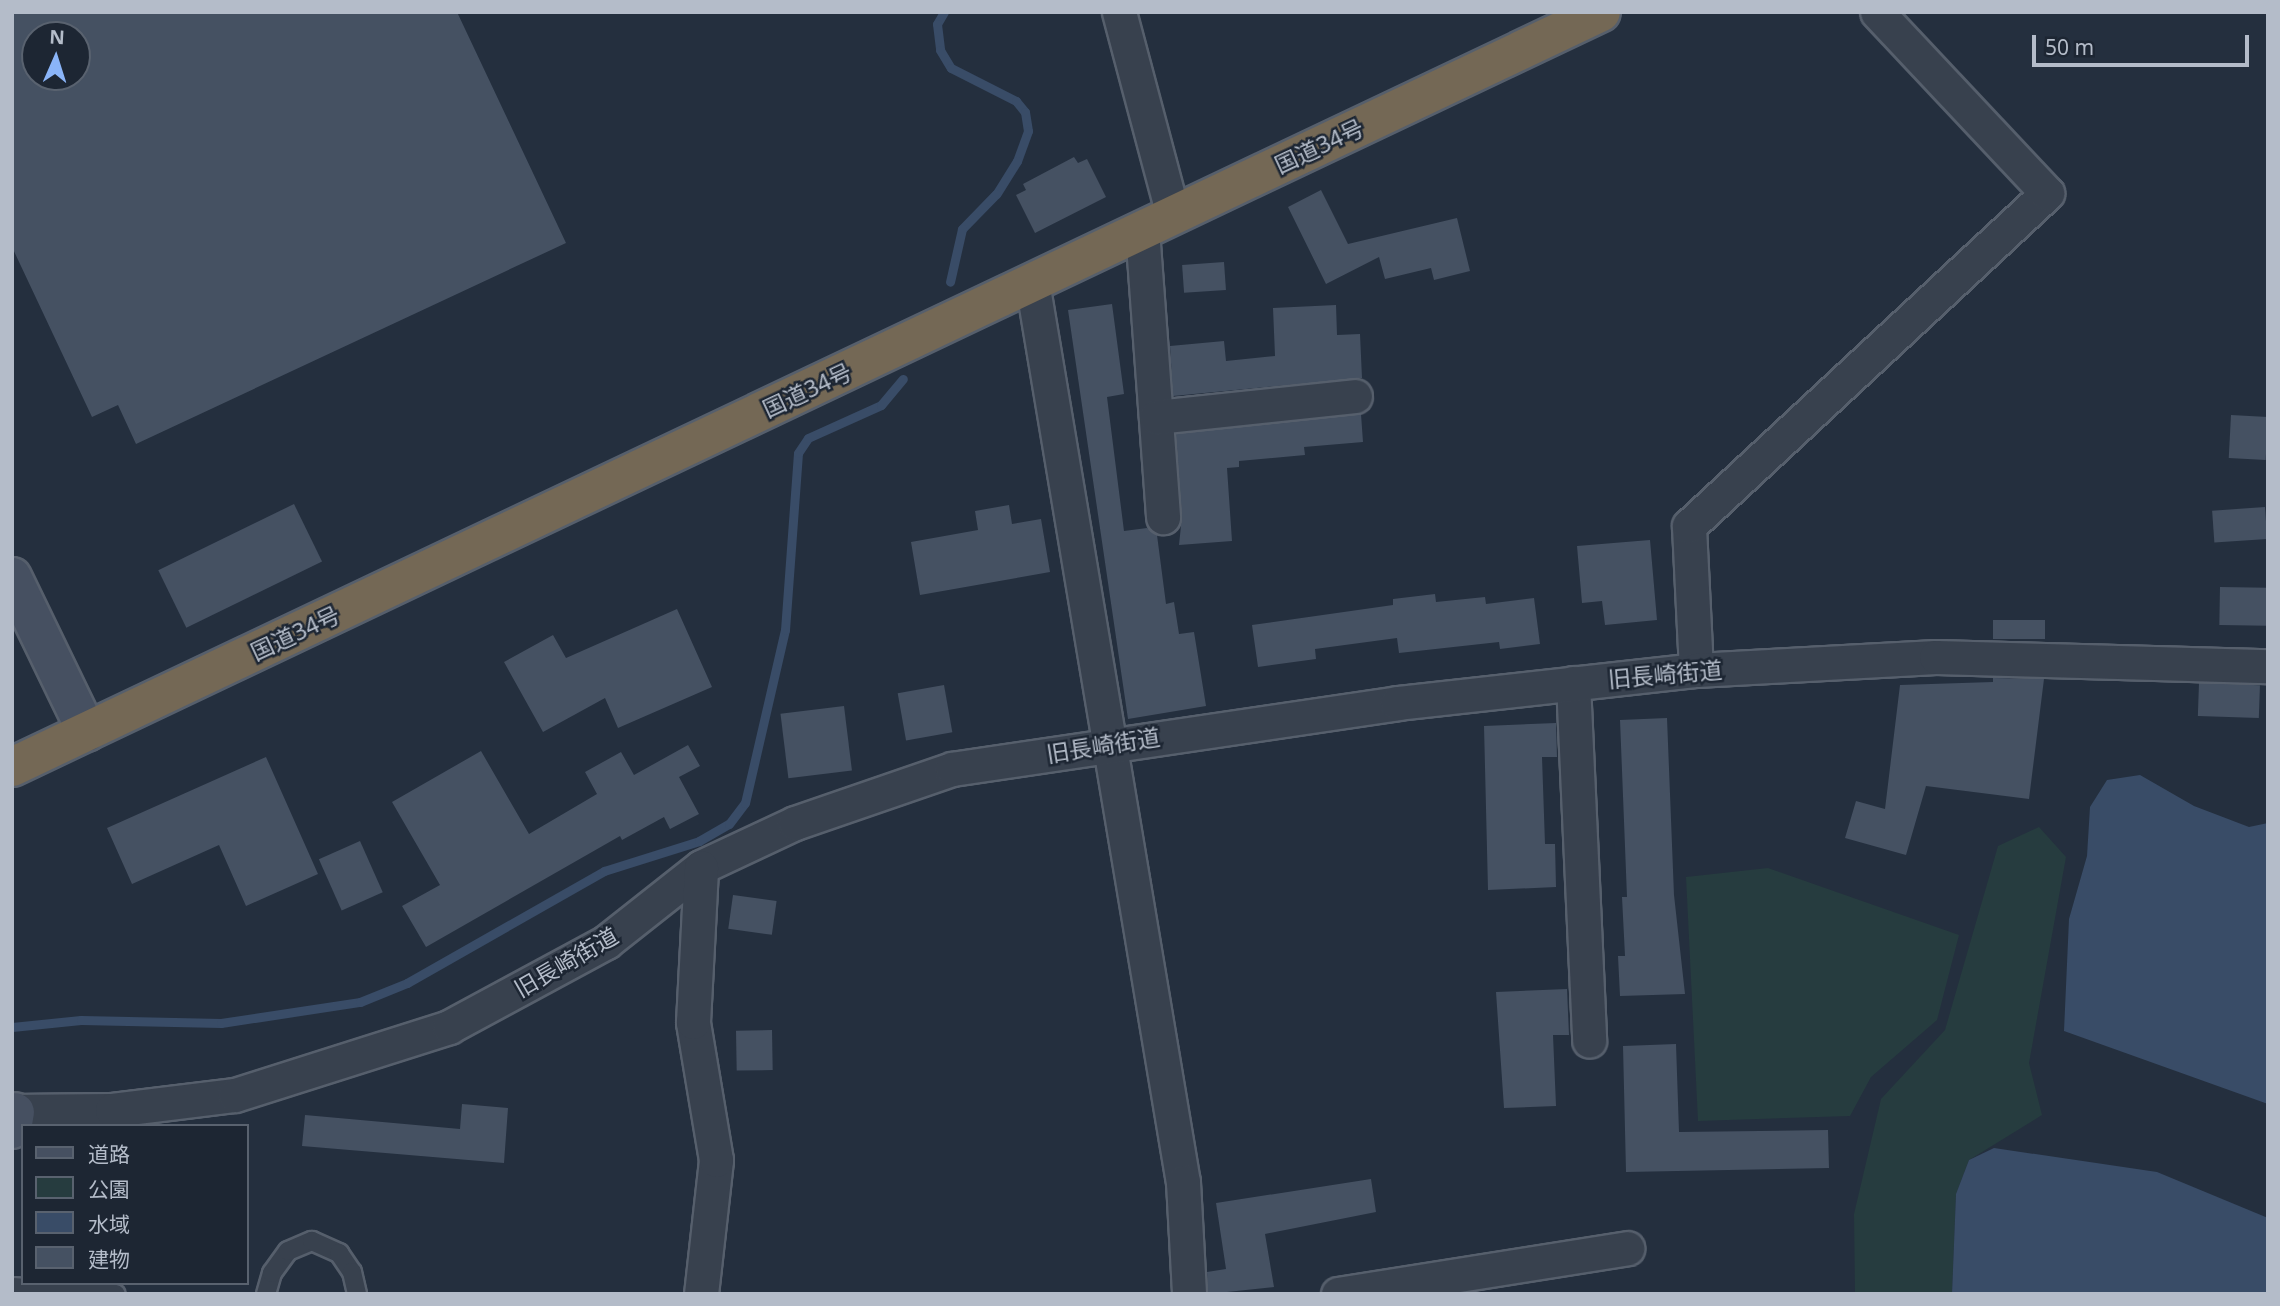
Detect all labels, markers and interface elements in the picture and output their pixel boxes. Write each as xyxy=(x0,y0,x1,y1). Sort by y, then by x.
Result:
north arrow xyxy=(21,21,91,91)
scale bar xyxy=(2035,21,2252,65)
text: N xyxy=(49,24,65,50)
text: 50 m xyxy=(2045,33,2094,61)
street label: 国道34号 xyxy=(1270,113,1368,179)
street label: 国道34号 xyxy=(758,357,856,423)
street label: 国道34号 xyxy=(246,600,344,666)
street label: 旧長崎街道 xyxy=(1607,655,1723,693)
street label: 旧長崎街道 xyxy=(1044,722,1162,768)
street label: 旧長崎街道 xyxy=(509,921,623,1003)
legend xyxy=(21,1124,248,1285)
text: 道路 xyxy=(88,1140,130,1168)
text: 公園 xyxy=(88,1175,130,1203)
text: 水域 xyxy=(88,1210,130,1238)
text: 建物 xyxy=(88,1245,130,1273)

